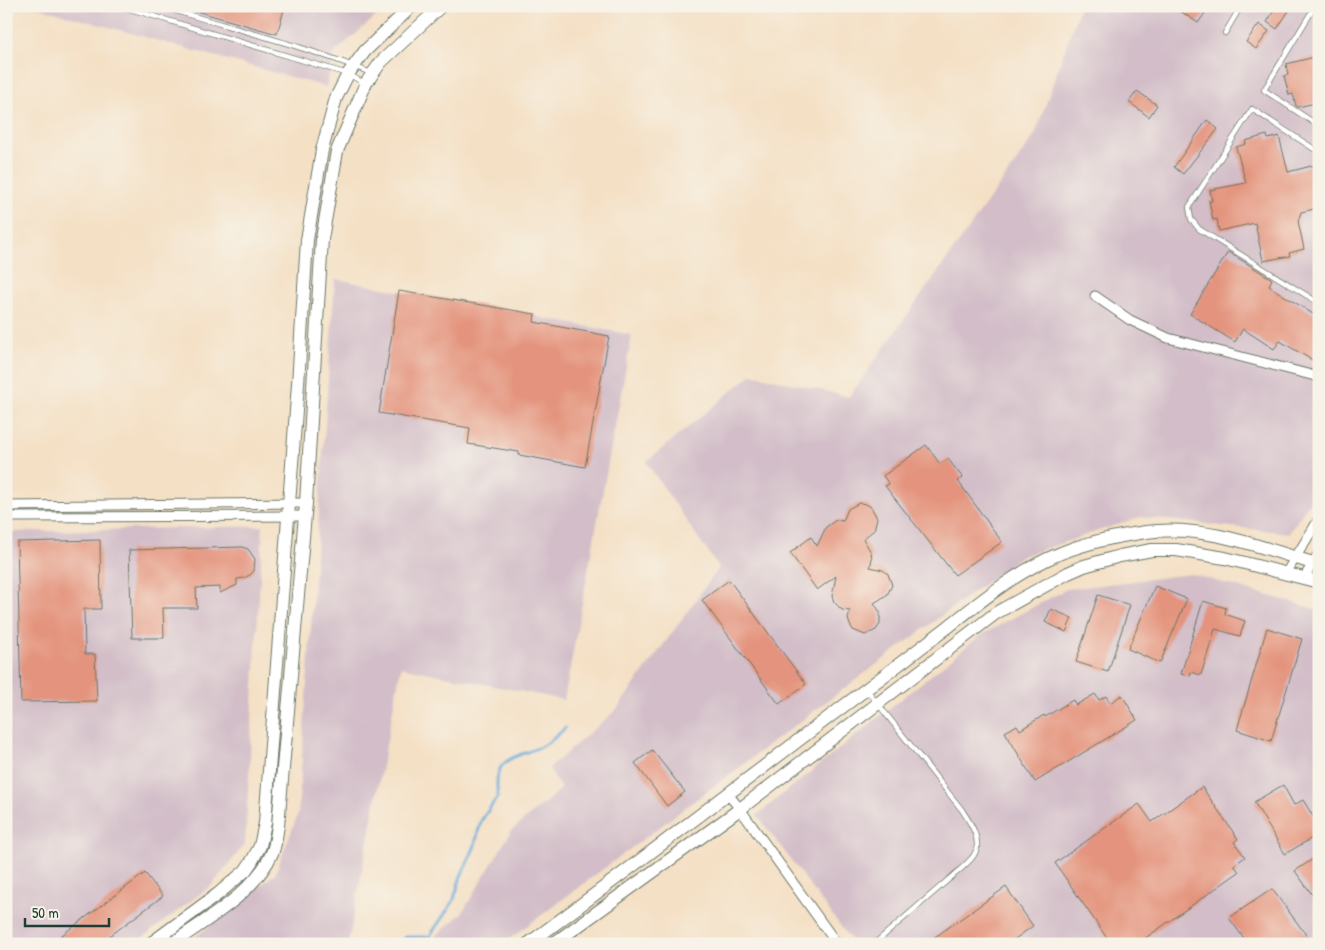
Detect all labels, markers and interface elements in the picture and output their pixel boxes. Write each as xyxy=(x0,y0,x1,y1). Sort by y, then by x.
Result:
scale bar xyxy=(25,895,109,927)
text: 50 m xyxy=(32,902,59,923)

